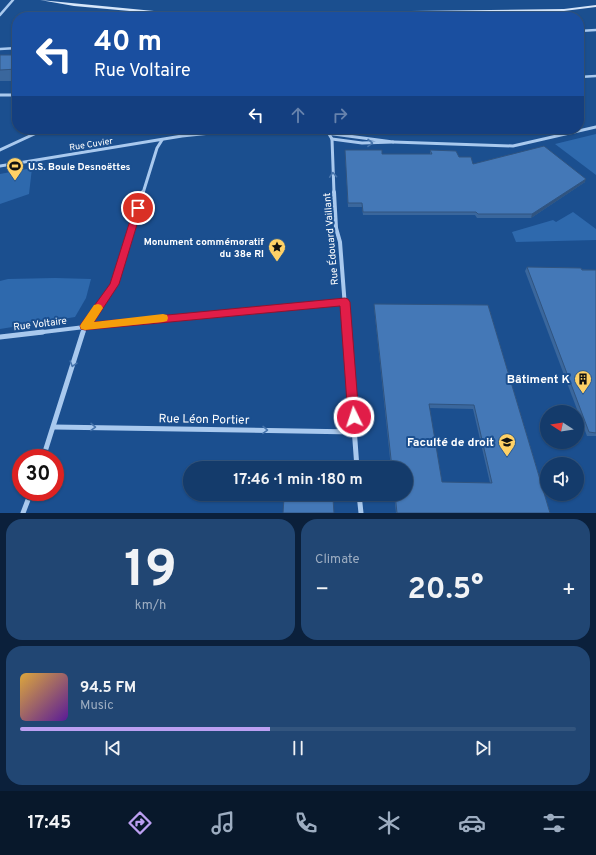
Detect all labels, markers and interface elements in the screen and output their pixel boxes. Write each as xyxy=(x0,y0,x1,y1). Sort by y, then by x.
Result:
text: 40 m xyxy=(94,25,162,61)
icon: left xyxy=(28,28,80,80)
text: Rue Voltaire xyxy=(94,60,191,83)
icon: left xyxy=(245,104,267,126)
icon: ahead xyxy=(287,104,309,126)
icon: right xyxy=(329,104,351,126)
street label: Rue Cuvier xyxy=(68,136,114,153)
one-way arrow xyxy=(367,139,373,147)
sports icon: U.S. Boule Desnoëttes xyxy=(5,156,25,181)
place label: U.S. Boule Desnoëttes xyxy=(28,161,131,174)
one-way arrow xyxy=(329,172,338,178)
pin xyxy=(121,191,155,225)
street label: Rue Édouard Vaillant xyxy=(321,192,342,285)
icon: arrive xyxy=(127,197,149,219)
place label: Monument commémoratif du 38e RI xyxy=(144,236,264,261)
place icon: Monument commémoratif du 38e RI xyxy=(267,237,287,262)
street label: Rue Voltaire xyxy=(13,315,68,334)
one-way arrow xyxy=(69,360,78,367)
building icon: Bâtiment K xyxy=(573,369,593,394)
place label: Bâtiment K xyxy=(507,372,570,388)
position arrow xyxy=(333,396,375,438)
north arrow xyxy=(540,405,584,449)
map controls xyxy=(540,405,584,501)
street label: Rue Léon Portier xyxy=(158,411,250,429)
one-way arrow xyxy=(90,423,96,431)
one-way arrow xyxy=(262,426,268,434)
school or university icon: Faculté de droit xyxy=(497,432,517,457)
place label: Faculté de droit xyxy=(407,435,494,451)
speed limit sign: 30 xyxy=(12,449,64,501)
button: sound xyxy=(540,457,584,501)
text: 17:46 · 1 min · 180 m xyxy=(233,471,363,490)
text: 19 xyxy=(124,539,177,605)
text: Climate xyxy=(315,552,360,568)
text: 20.5° xyxy=(407,572,484,609)
text: − xyxy=(315,577,329,604)
text: + xyxy=(562,577,576,604)
text: km/h xyxy=(135,598,166,614)
text: 94.5 FM xyxy=(80,679,136,698)
text: Music xyxy=(80,698,114,714)
icon: previous xyxy=(102,737,124,759)
icon: pause xyxy=(287,737,309,759)
icon: next xyxy=(472,737,494,759)
icon: directions xyxy=(126,809,154,837)
icon: music xyxy=(209,809,237,837)
icon: phone xyxy=(292,809,320,837)
icon: climate xyxy=(375,809,403,837)
icon: car xyxy=(458,809,486,837)
icon: filters xyxy=(540,809,568,837)
text: 17:45 xyxy=(27,812,71,835)

